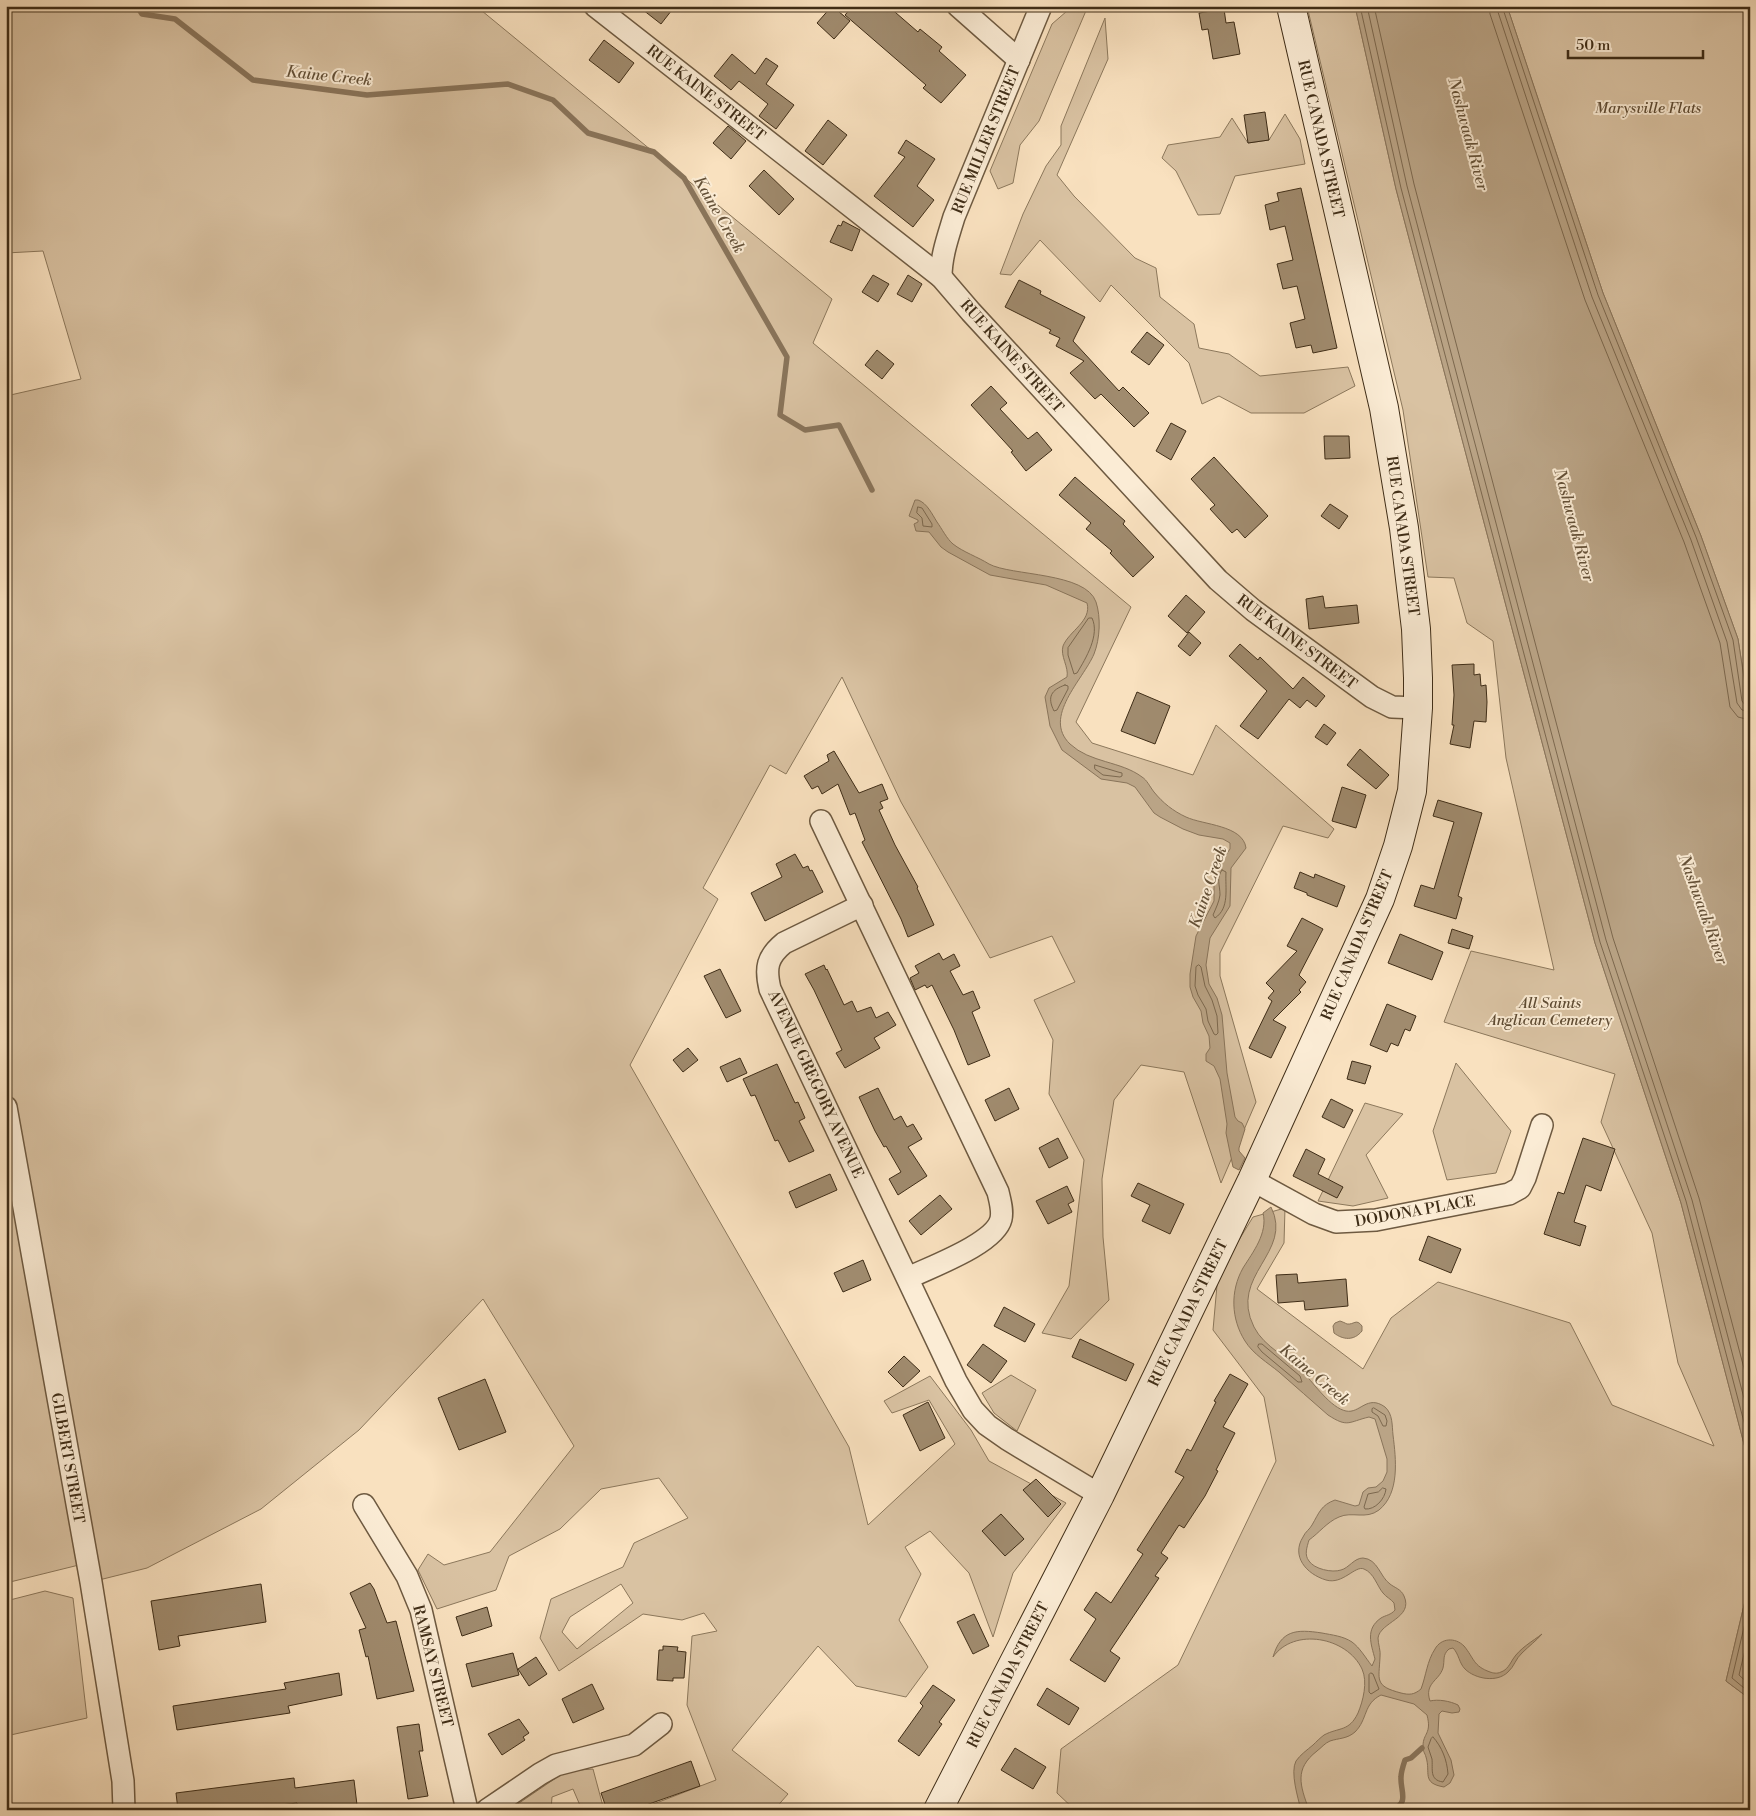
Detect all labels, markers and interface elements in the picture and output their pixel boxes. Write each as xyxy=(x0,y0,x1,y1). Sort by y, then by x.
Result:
scale bar xyxy=(1568,28,1704,60)
text: 50 m xyxy=(1576,36,1610,55)
street label: RUE KAINE STREET xyxy=(642,41,769,146)
street label: RUE CANADA STREET xyxy=(1293,58,1348,220)
water label: Kaine Creek xyxy=(285,62,373,90)
street label: RUE MILLER STREET xyxy=(948,63,1025,217)
water label: Nashwaak River xyxy=(1443,75,1493,194)
park label: Marysville Flats xyxy=(1595,99,1702,118)
water label: Kaine Creek xyxy=(689,172,749,257)
street label: RUE KAINE STREET xyxy=(956,296,1068,417)
street label: RUE CANADA STREET xyxy=(1382,455,1423,618)
water label: Nashwaak River xyxy=(1549,466,1599,585)
street label: RUE KAINE STREET xyxy=(1233,591,1361,694)
water label: Kaine Creek xyxy=(1184,843,1231,931)
water label: Nashwaak River xyxy=(1674,851,1733,968)
street label: RUE CANADA STREET xyxy=(1317,867,1398,1023)
street label: AVENUE GREGORY AVENUE xyxy=(763,986,868,1181)
park label: All Saints Anglican Cemetery xyxy=(1486,994,1613,1030)
street label: DODONA PLACE xyxy=(1353,1192,1477,1231)
street label: RUE CANADA STREET xyxy=(1144,1236,1233,1390)
water label: Kaine Creek xyxy=(1275,1339,1354,1410)
street label: GILBERT STREET xyxy=(47,1391,88,1525)
street label: RUE CANADA STREET xyxy=(963,1598,1054,1752)
street label: RAMSAY STREET xyxy=(408,1603,457,1730)

